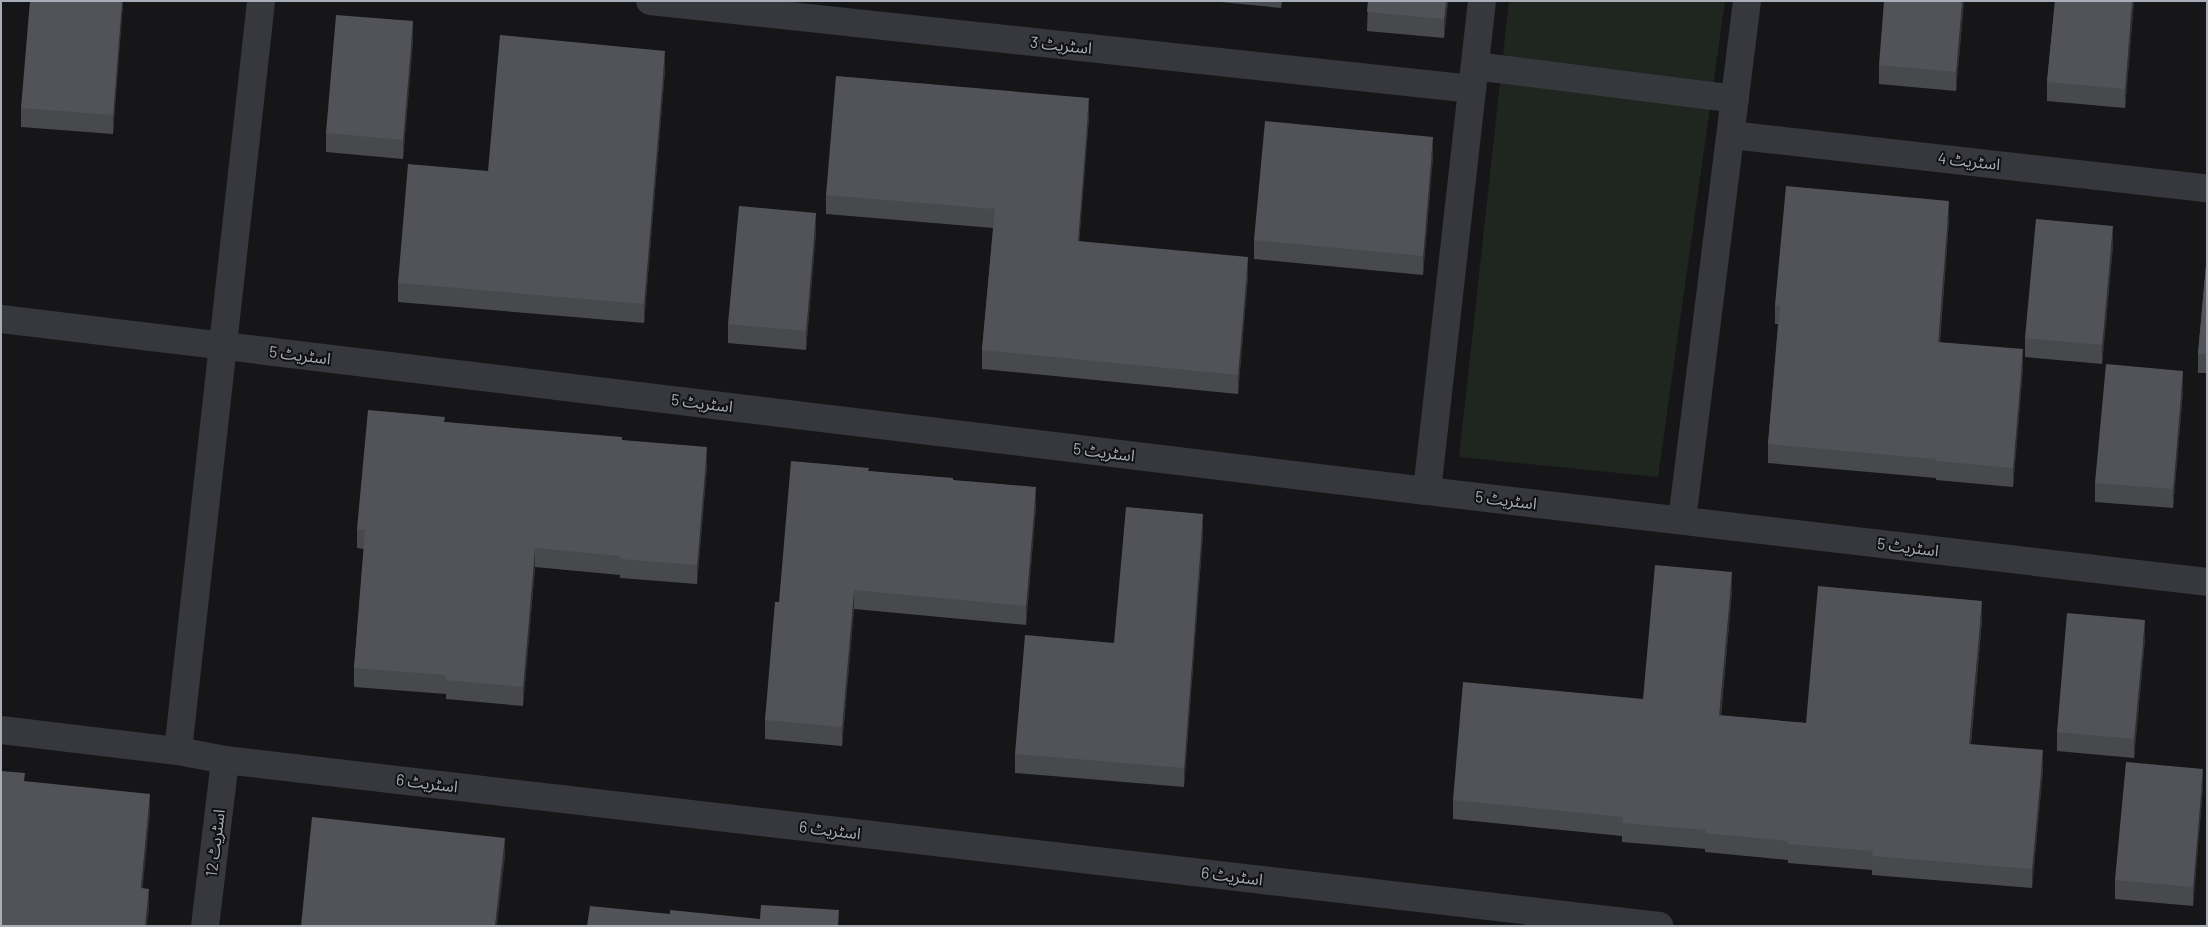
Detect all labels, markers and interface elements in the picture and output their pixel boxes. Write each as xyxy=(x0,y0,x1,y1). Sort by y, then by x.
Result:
street label: اسٹریٹ 3 xyxy=(1029,32,1093,58)
street label: اسٹریٹ 4 xyxy=(1937,148,2001,174)
street label: اسٹریٹ 5 xyxy=(268,342,332,368)
street label: اسٹریٹ 5 xyxy=(670,390,734,416)
street label: اسٹریٹ 5 xyxy=(1072,439,1136,465)
street label: اسٹریٹ 5 xyxy=(1474,487,1538,513)
street label: اسٹریٹ 5 xyxy=(1876,534,1940,560)
street label: اسٹریٹ 6 xyxy=(395,770,459,796)
street label: اسٹریٹ 12 xyxy=(201,808,229,878)
street label: اسٹریٹ 6 xyxy=(798,817,862,843)
street label: اسٹریٹ 6 xyxy=(1200,863,1264,889)

